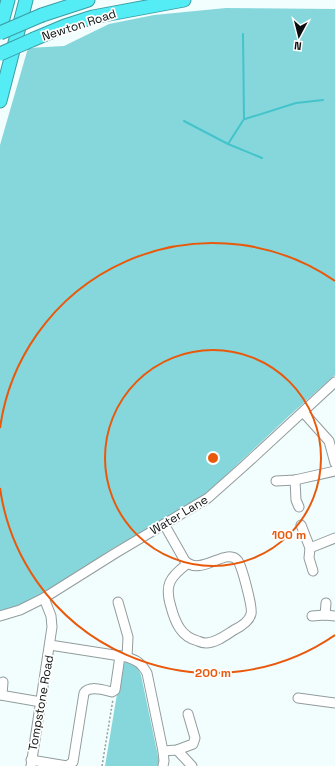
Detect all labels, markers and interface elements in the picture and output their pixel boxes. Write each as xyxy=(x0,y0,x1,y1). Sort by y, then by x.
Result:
street label: Newton Road xyxy=(40,5,118,45)
north arrow xyxy=(279,16,319,56)
text: N xyxy=(293,39,302,53)
centre of rings xyxy=(206,451,220,465)
street label: Water Lane xyxy=(147,491,211,539)
text: 100 m xyxy=(272,527,306,543)
street label: Tompstone Road xyxy=(25,654,57,752)
text: 200 m xyxy=(195,665,231,681)

